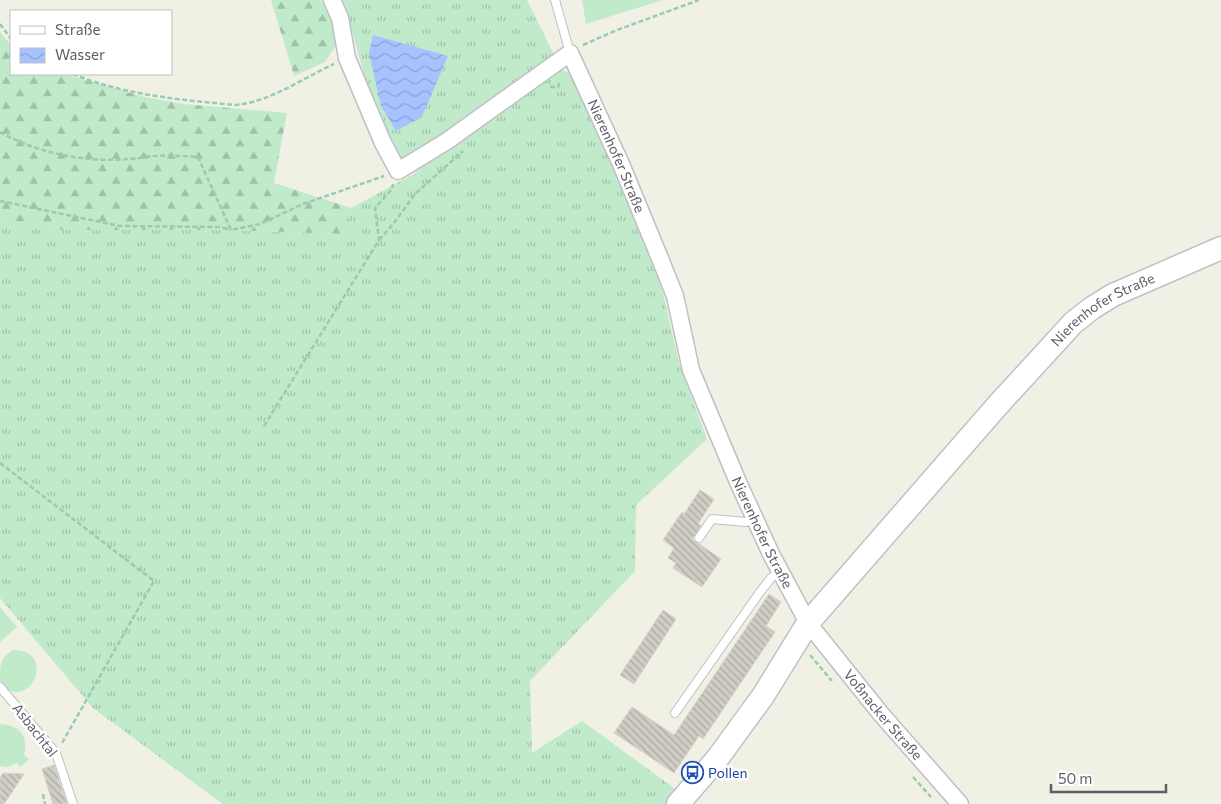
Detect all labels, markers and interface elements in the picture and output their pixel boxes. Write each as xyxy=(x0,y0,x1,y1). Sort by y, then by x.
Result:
legend xyxy=(10,10,172,75)
text: Straße xyxy=(55,20,101,38)
text: Wasser xyxy=(55,45,105,63)
street label: Nierenhofer Straße xyxy=(584,96,649,215)
street label: Nierenhofer Straße xyxy=(1047,269,1157,350)
street label: Nierenhofer Straße xyxy=(729,474,797,591)
street label: Voßnacker Straße xyxy=(841,666,926,763)
street label: Asbachtal xyxy=(9,700,62,760)
bus stop icon: Pollen xyxy=(680,761,704,785)
scale bar xyxy=(1051,762,1166,794)
place label: Pollen xyxy=(708,764,747,781)
text: 50 m xyxy=(1058,769,1092,787)

